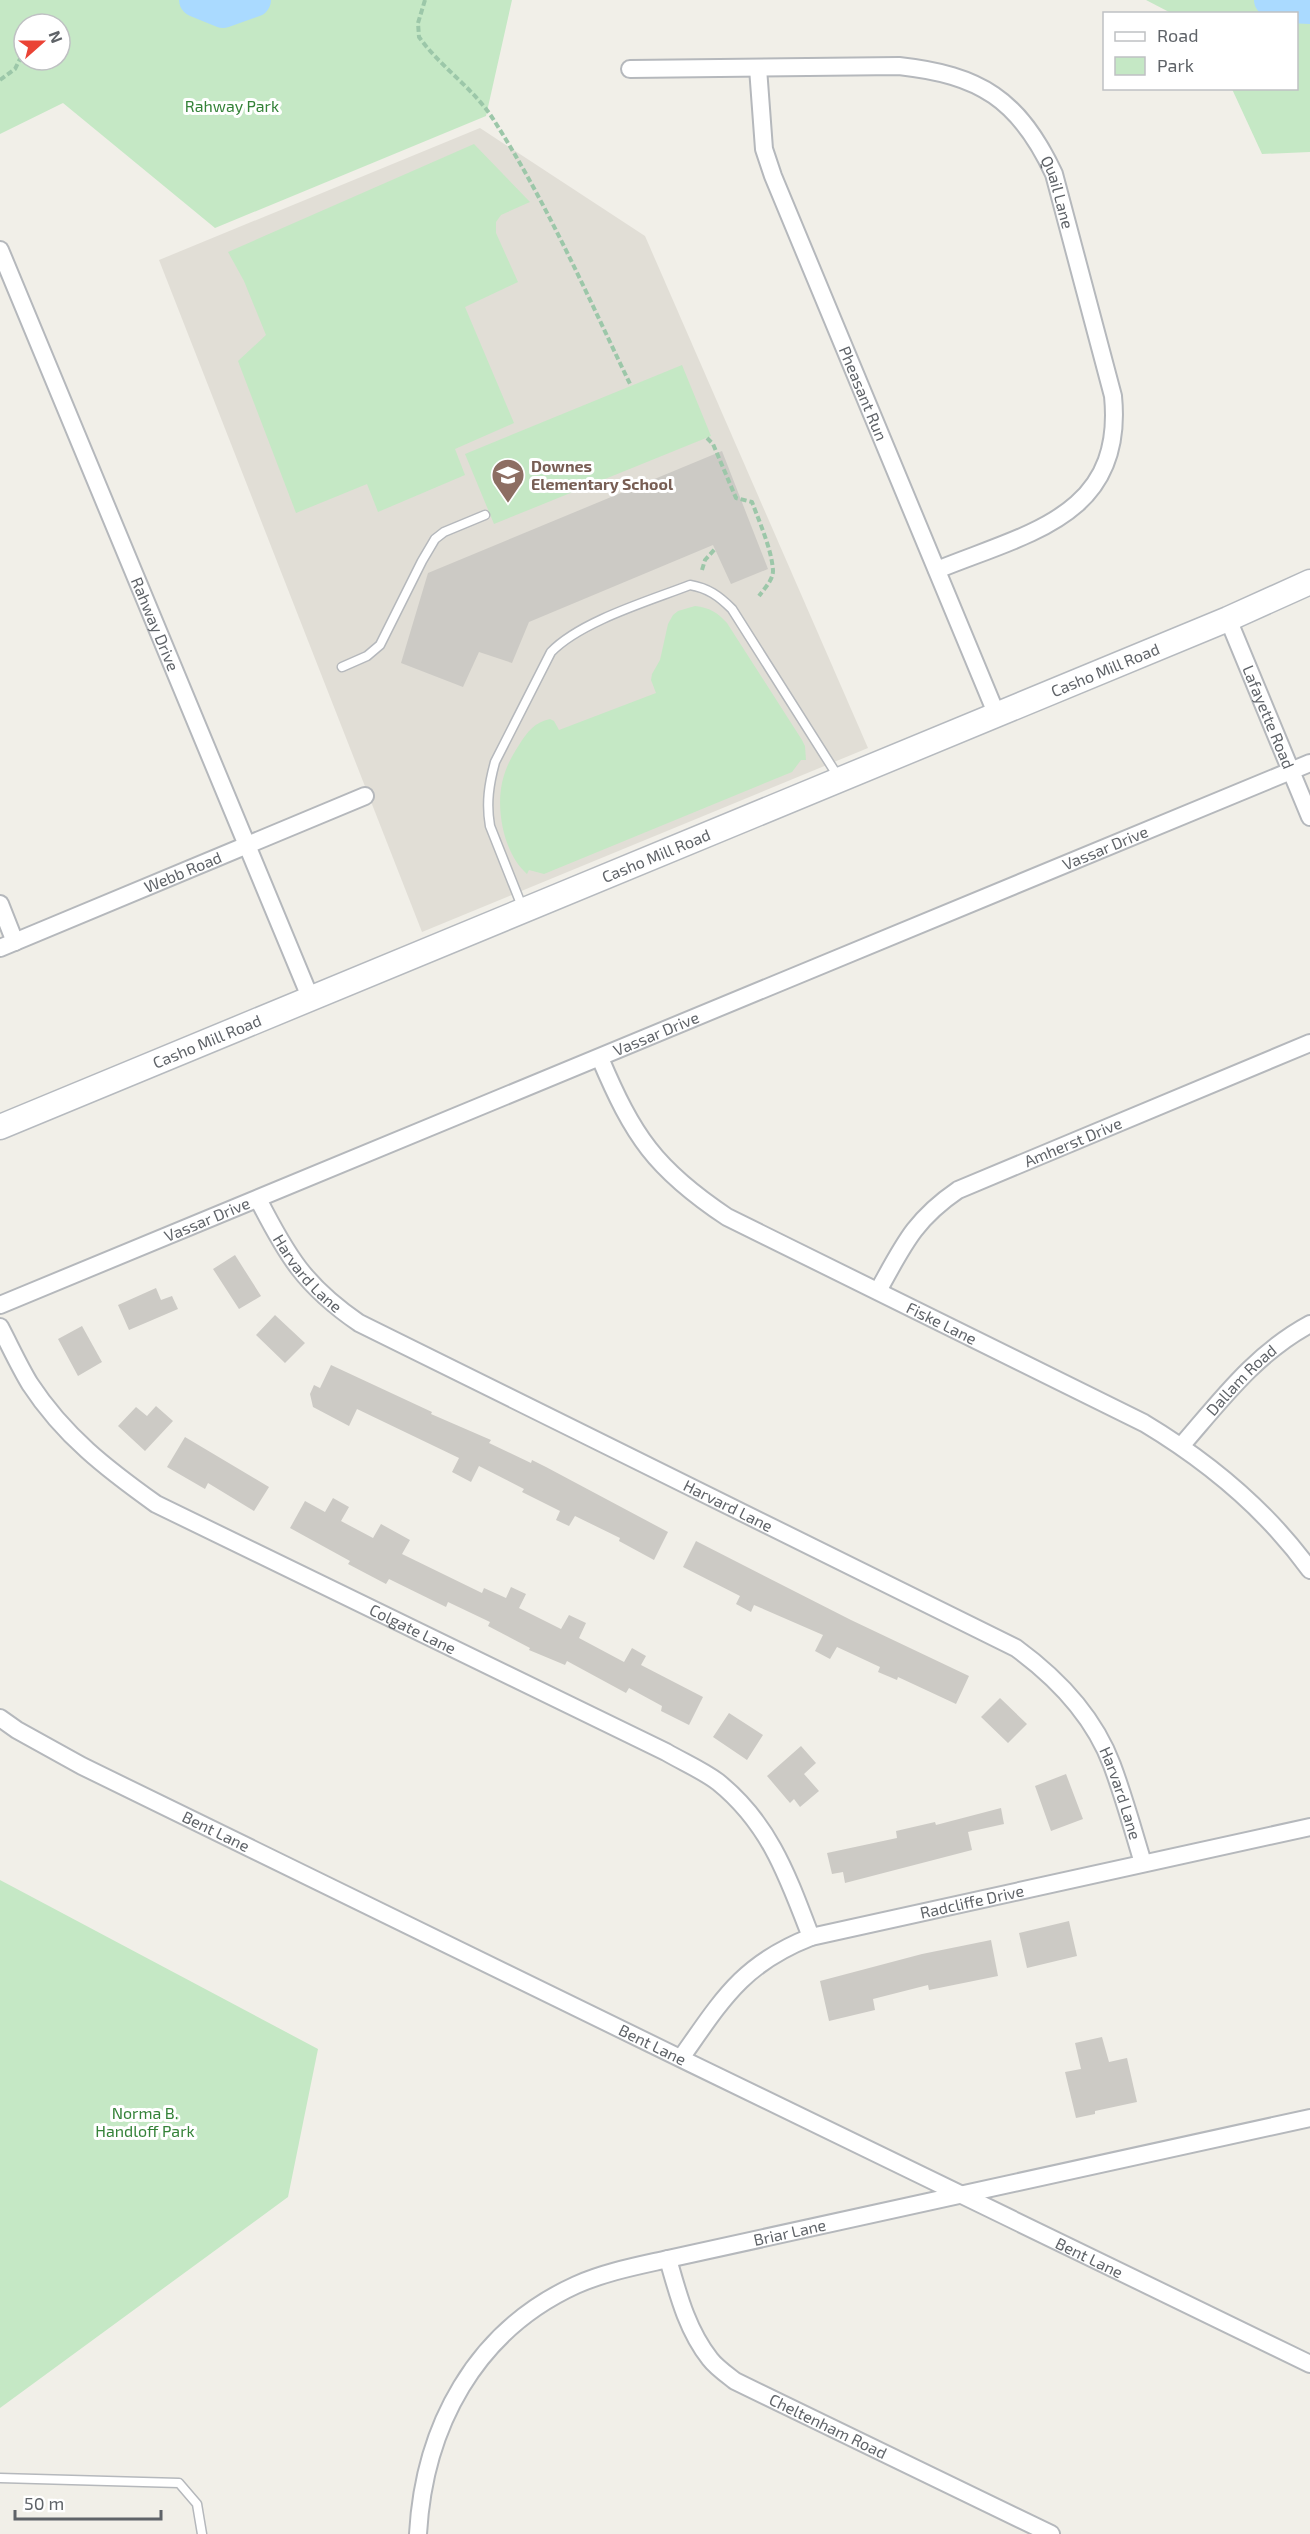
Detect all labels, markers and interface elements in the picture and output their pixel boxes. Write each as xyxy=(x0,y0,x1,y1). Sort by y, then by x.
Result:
north arrow xyxy=(12,12,72,72)
legend xyxy=(1103,12,1298,90)
text: Road xyxy=(1157,24,1198,46)
text: N xyxy=(46,28,67,45)
text: Park xyxy=(1157,54,1194,76)
park label: Rahway Park xyxy=(185,96,279,115)
street label: Quail Lane xyxy=(1037,152,1078,231)
street label: Pheasant Run xyxy=(836,343,892,443)
place label: Downes Elementary School xyxy=(531,456,674,494)
school or university icon: Downes Elementary School xyxy=(490,457,526,504)
street label: Rahway Drive xyxy=(128,574,184,674)
street label: Casho Mill Road xyxy=(1048,638,1162,700)
street label: Lafayette Road xyxy=(1239,662,1299,771)
street label: Vassar Drive xyxy=(1059,821,1151,873)
street label: Casho Mill Road xyxy=(599,824,713,886)
street label: Webb Road xyxy=(141,847,224,896)
street label: Vassar Drive xyxy=(610,1007,701,1059)
street label: Casho Mill Road xyxy=(150,1010,264,1072)
street label: Amherst Drive xyxy=(1021,1113,1124,1170)
street label: Vassar Drive xyxy=(161,1193,252,1245)
street label: Harvard Lane xyxy=(270,1231,346,1316)
street label: Fiske Lane xyxy=(904,1297,980,1348)
street label: Dallam Road xyxy=(1202,1340,1280,1419)
street label: Harvard Lane xyxy=(681,1475,776,1535)
street label: Colgate Lane xyxy=(367,1599,459,1657)
street label: Harvard Lane xyxy=(1096,1743,1145,1842)
street label: Bent Lane xyxy=(179,1806,253,1855)
street label: Radcliffe Drive xyxy=(918,1880,1026,1922)
street label: Bent Lane xyxy=(616,2020,689,2069)
park label: Norma B. Handloff Park xyxy=(95,2103,195,2140)
street label: Briar Lane xyxy=(752,2215,828,2249)
street label: Bent Lane xyxy=(1053,2233,1126,2281)
street label: Cheltenham Road xyxy=(766,2389,890,2462)
scale bar xyxy=(15,2483,160,2521)
text: 50 m xyxy=(24,2492,64,2514)

